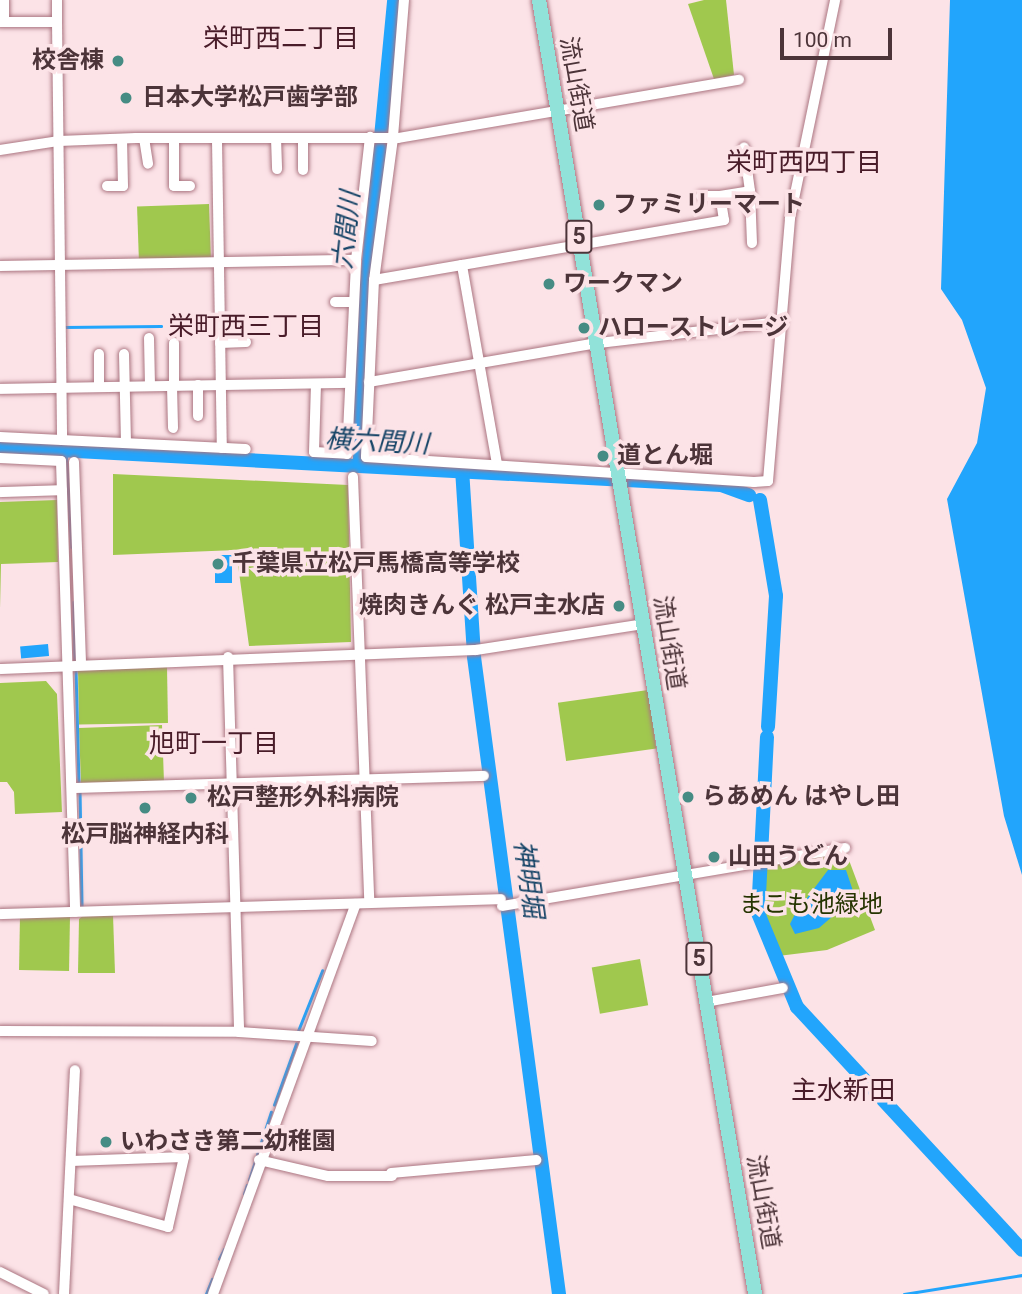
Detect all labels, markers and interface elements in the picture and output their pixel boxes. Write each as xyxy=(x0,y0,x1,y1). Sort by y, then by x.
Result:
scale bar xyxy=(784,14,896,58)
district label: 栄町西二丁目 xyxy=(203,23,359,55)
text: 100 m xyxy=(793,28,852,52)
street label: 流山街道 xyxy=(553,34,599,134)
place label: 校舎棟 xyxy=(32,47,104,75)
marker: 校舎棟 xyxy=(110,53,126,69)
place label: 日本大学松戸歯学部 xyxy=(142,84,358,112)
marker: 日本大学松戸歯学部 xyxy=(116,88,136,108)
district label: 栄町西四丁目 xyxy=(726,147,882,179)
water label: 六間川 xyxy=(327,190,367,270)
place label: ファミリーマート xyxy=(613,191,805,219)
marker: ファミリーマート xyxy=(591,197,607,213)
road number: 5 xyxy=(565,218,593,256)
place label: ワークマン xyxy=(563,270,683,298)
marker: ワークマン xyxy=(541,276,557,292)
district label: 栄町西三丁目 xyxy=(168,311,324,343)
place label: ハローストレージ xyxy=(598,314,790,342)
marker: ハローストレージ xyxy=(576,320,592,336)
water label: 横六間川 xyxy=(324,424,430,460)
place label: 道とん堀 xyxy=(617,442,713,470)
marker: 道とん堀 xyxy=(595,448,611,464)
place label: 千葉県立松戸馬橋高等学校 xyxy=(232,550,520,578)
marker: 千葉県立松戸馬橋高等学校 xyxy=(210,556,226,572)
place label: 焼肉きんぐ 松戸主水店 xyxy=(359,592,605,620)
street label: 流山街道 xyxy=(647,593,691,693)
marker: 焼肉きんぐ 松戸主水店 xyxy=(611,598,627,614)
district label: 旭町一丁目 xyxy=(149,728,279,760)
place label: らあめん はやし田 xyxy=(702,783,900,811)
place label: 松戸整形外科病院 xyxy=(207,784,399,812)
marker: 松戸整形外科病院 xyxy=(181,788,201,808)
marker: らあめん はやし田 xyxy=(680,789,696,805)
marker: 松戸脳神経内科 xyxy=(135,798,155,818)
place label: 松戸脳神経内科 xyxy=(61,821,229,849)
water label: 神明堀 xyxy=(507,838,549,920)
place label: 山田うどん xyxy=(728,843,848,871)
marker: 山田うどん xyxy=(706,849,722,865)
park label: まこも池緑地 xyxy=(739,891,883,919)
road number: 5 xyxy=(685,940,713,978)
district label: 主水新田 xyxy=(791,1075,895,1107)
place label: いわさき第二幼稚園 xyxy=(120,1128,336,1156)
marker: いわさき第二幼稚園 xyxy=(98,1134,114,1150)
street label: 流山街道 xyxy=(740,1152,786,1252)

